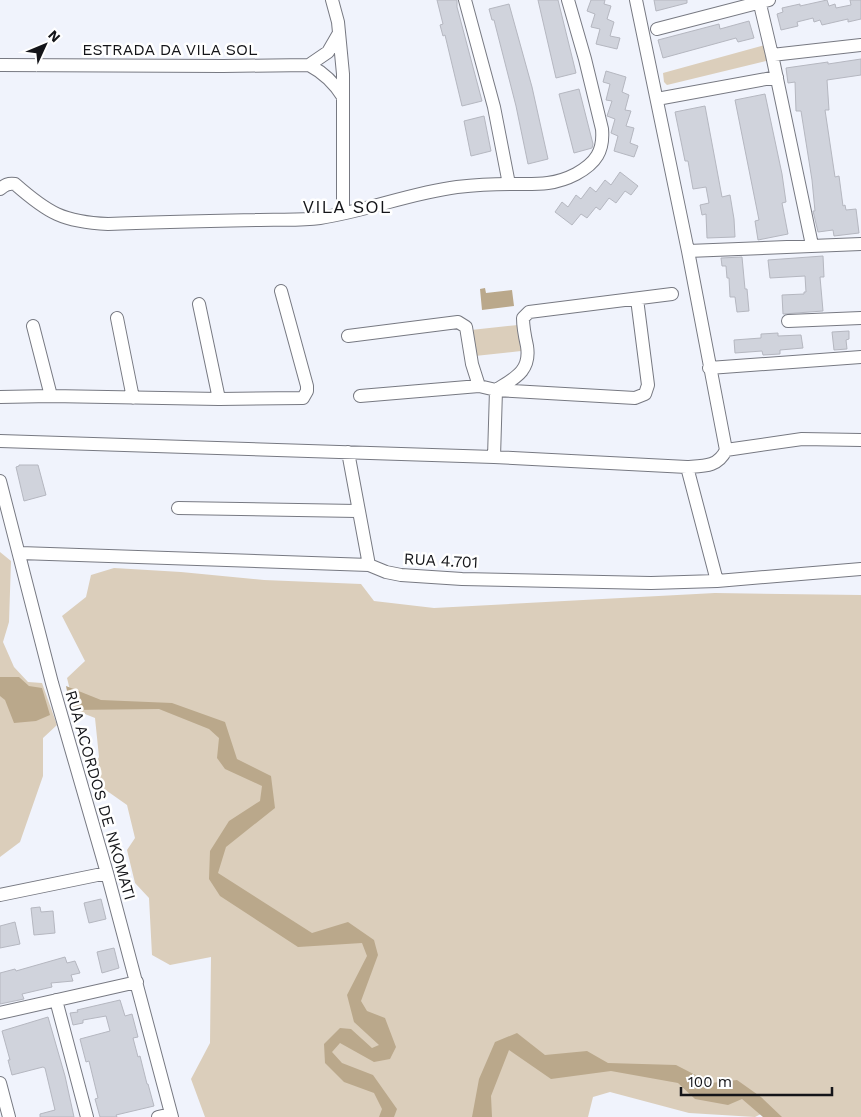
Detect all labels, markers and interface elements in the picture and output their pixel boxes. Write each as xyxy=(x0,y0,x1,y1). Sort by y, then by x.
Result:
north arrow xyxy=(20,20,70,70)
text: N xyxy=(45,27,64,45)
street label: ESTRADA DA VILA SOL xyxy=(82,40,258,59)
district label: VILA SOL xyxy=(303,196,391,217)
street label: RUA 4.701 xyxy=(403,549,479,572)
street label: RUA ACORDOS DE NKOMATI xyxy=(61,688,140,902)
scale bar xyxy=(681,1064,832,1096)
text: 100 m xyxy=(688,1073,732,1091)

